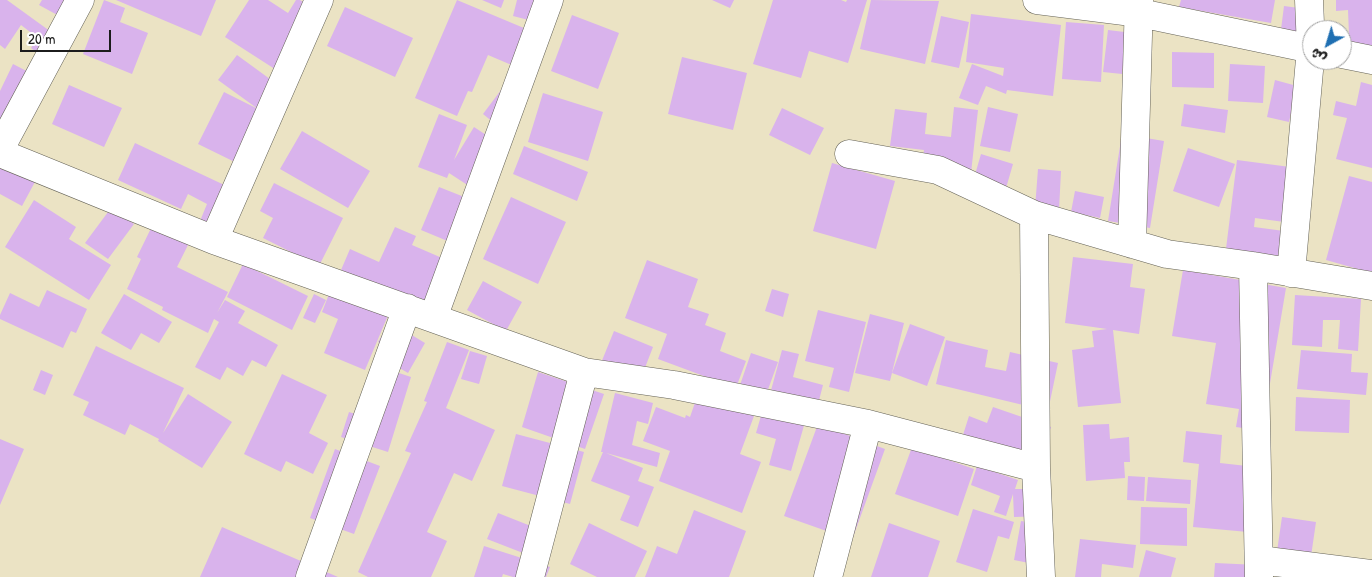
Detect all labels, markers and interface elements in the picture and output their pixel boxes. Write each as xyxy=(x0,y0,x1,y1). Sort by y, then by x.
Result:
scale bar xyxy=(22,20,114,52)
north arrow xyxy=(1302,20,1352,70)
text: 20 m xyxy=(28,28,55,49)
text: ش xyxy=(1306,44,1330,68)

